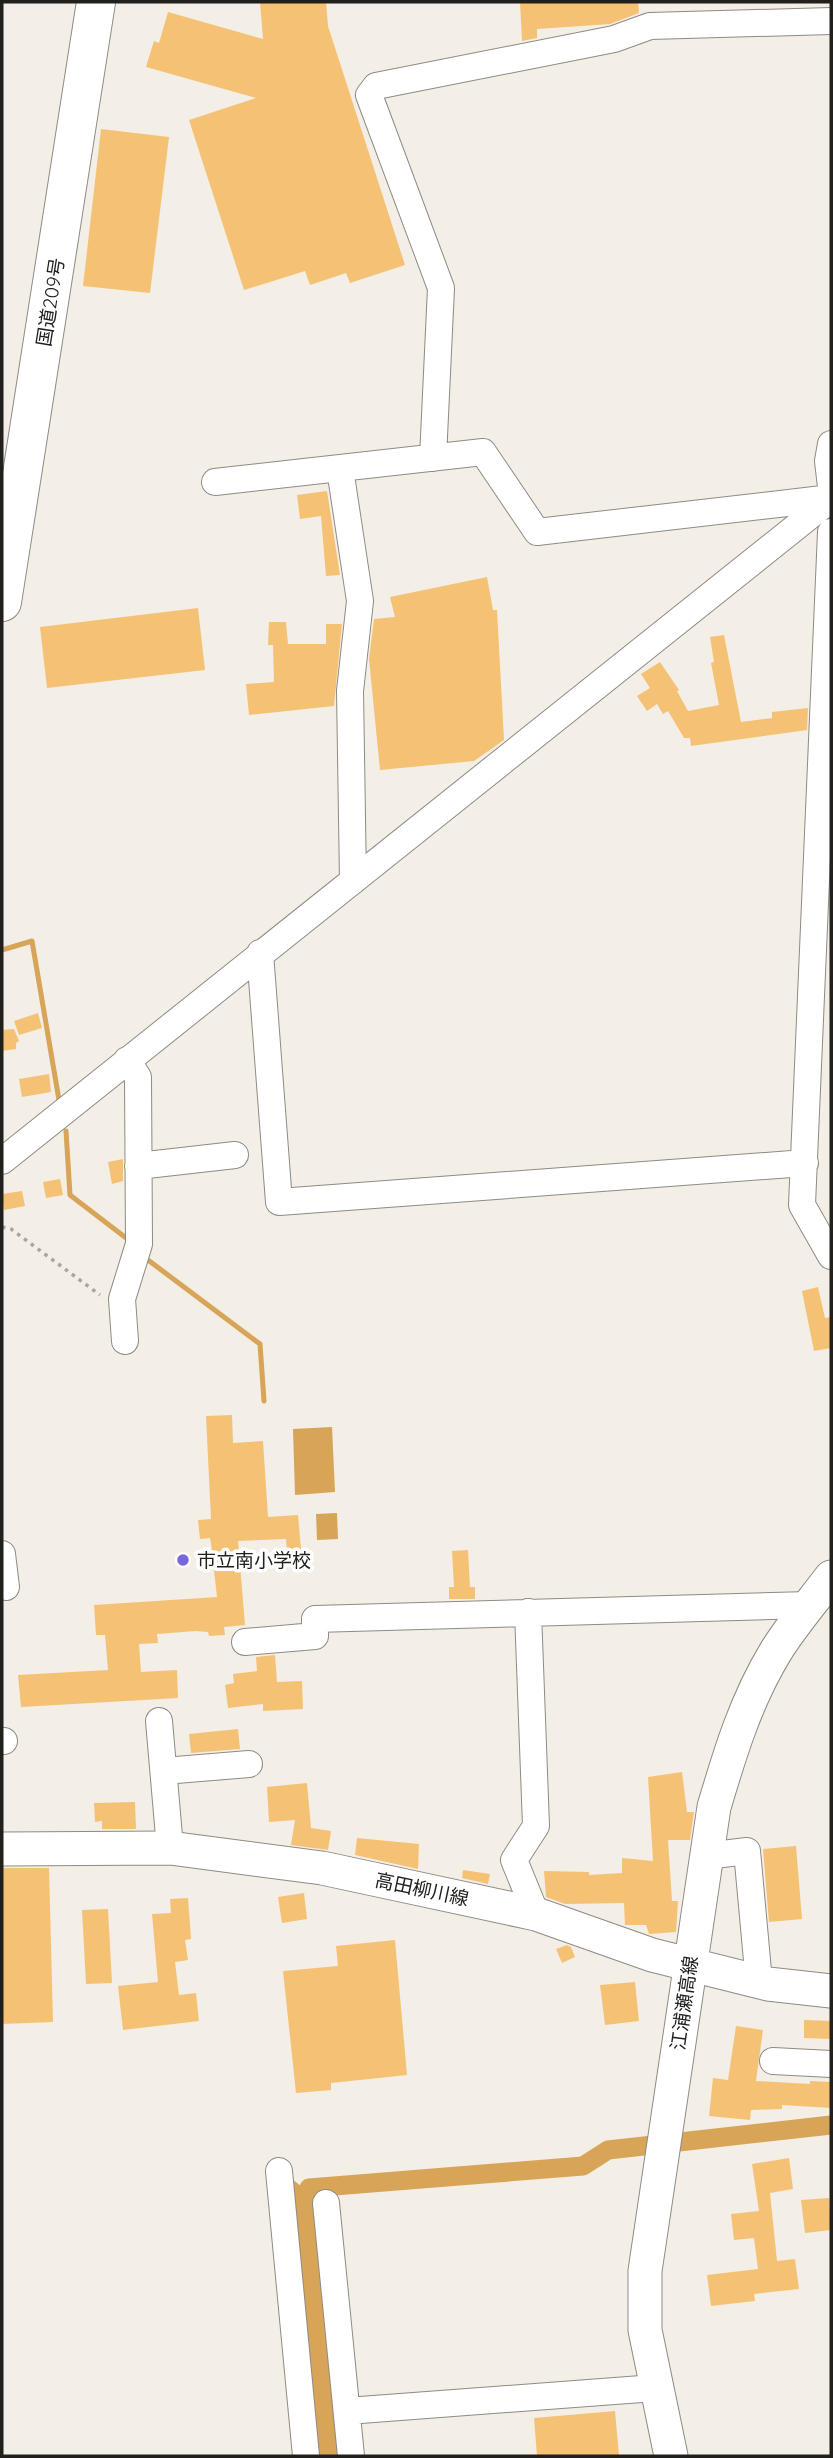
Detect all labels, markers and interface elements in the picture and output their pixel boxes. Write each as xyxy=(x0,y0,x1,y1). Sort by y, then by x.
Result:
street label: 国道209号 xyxy=(31,256,69,348)
place label: 市立南小学校 xyxy=(197,1548,311,1572)
marker: 市立南小学校 xyxy=(175,1552,191,1568)
street label: 高田柳川線 xyxy=(373,1867,471,1911)
street label: 江浦瀬高線 xyxy=(666,1954,702,2052)

